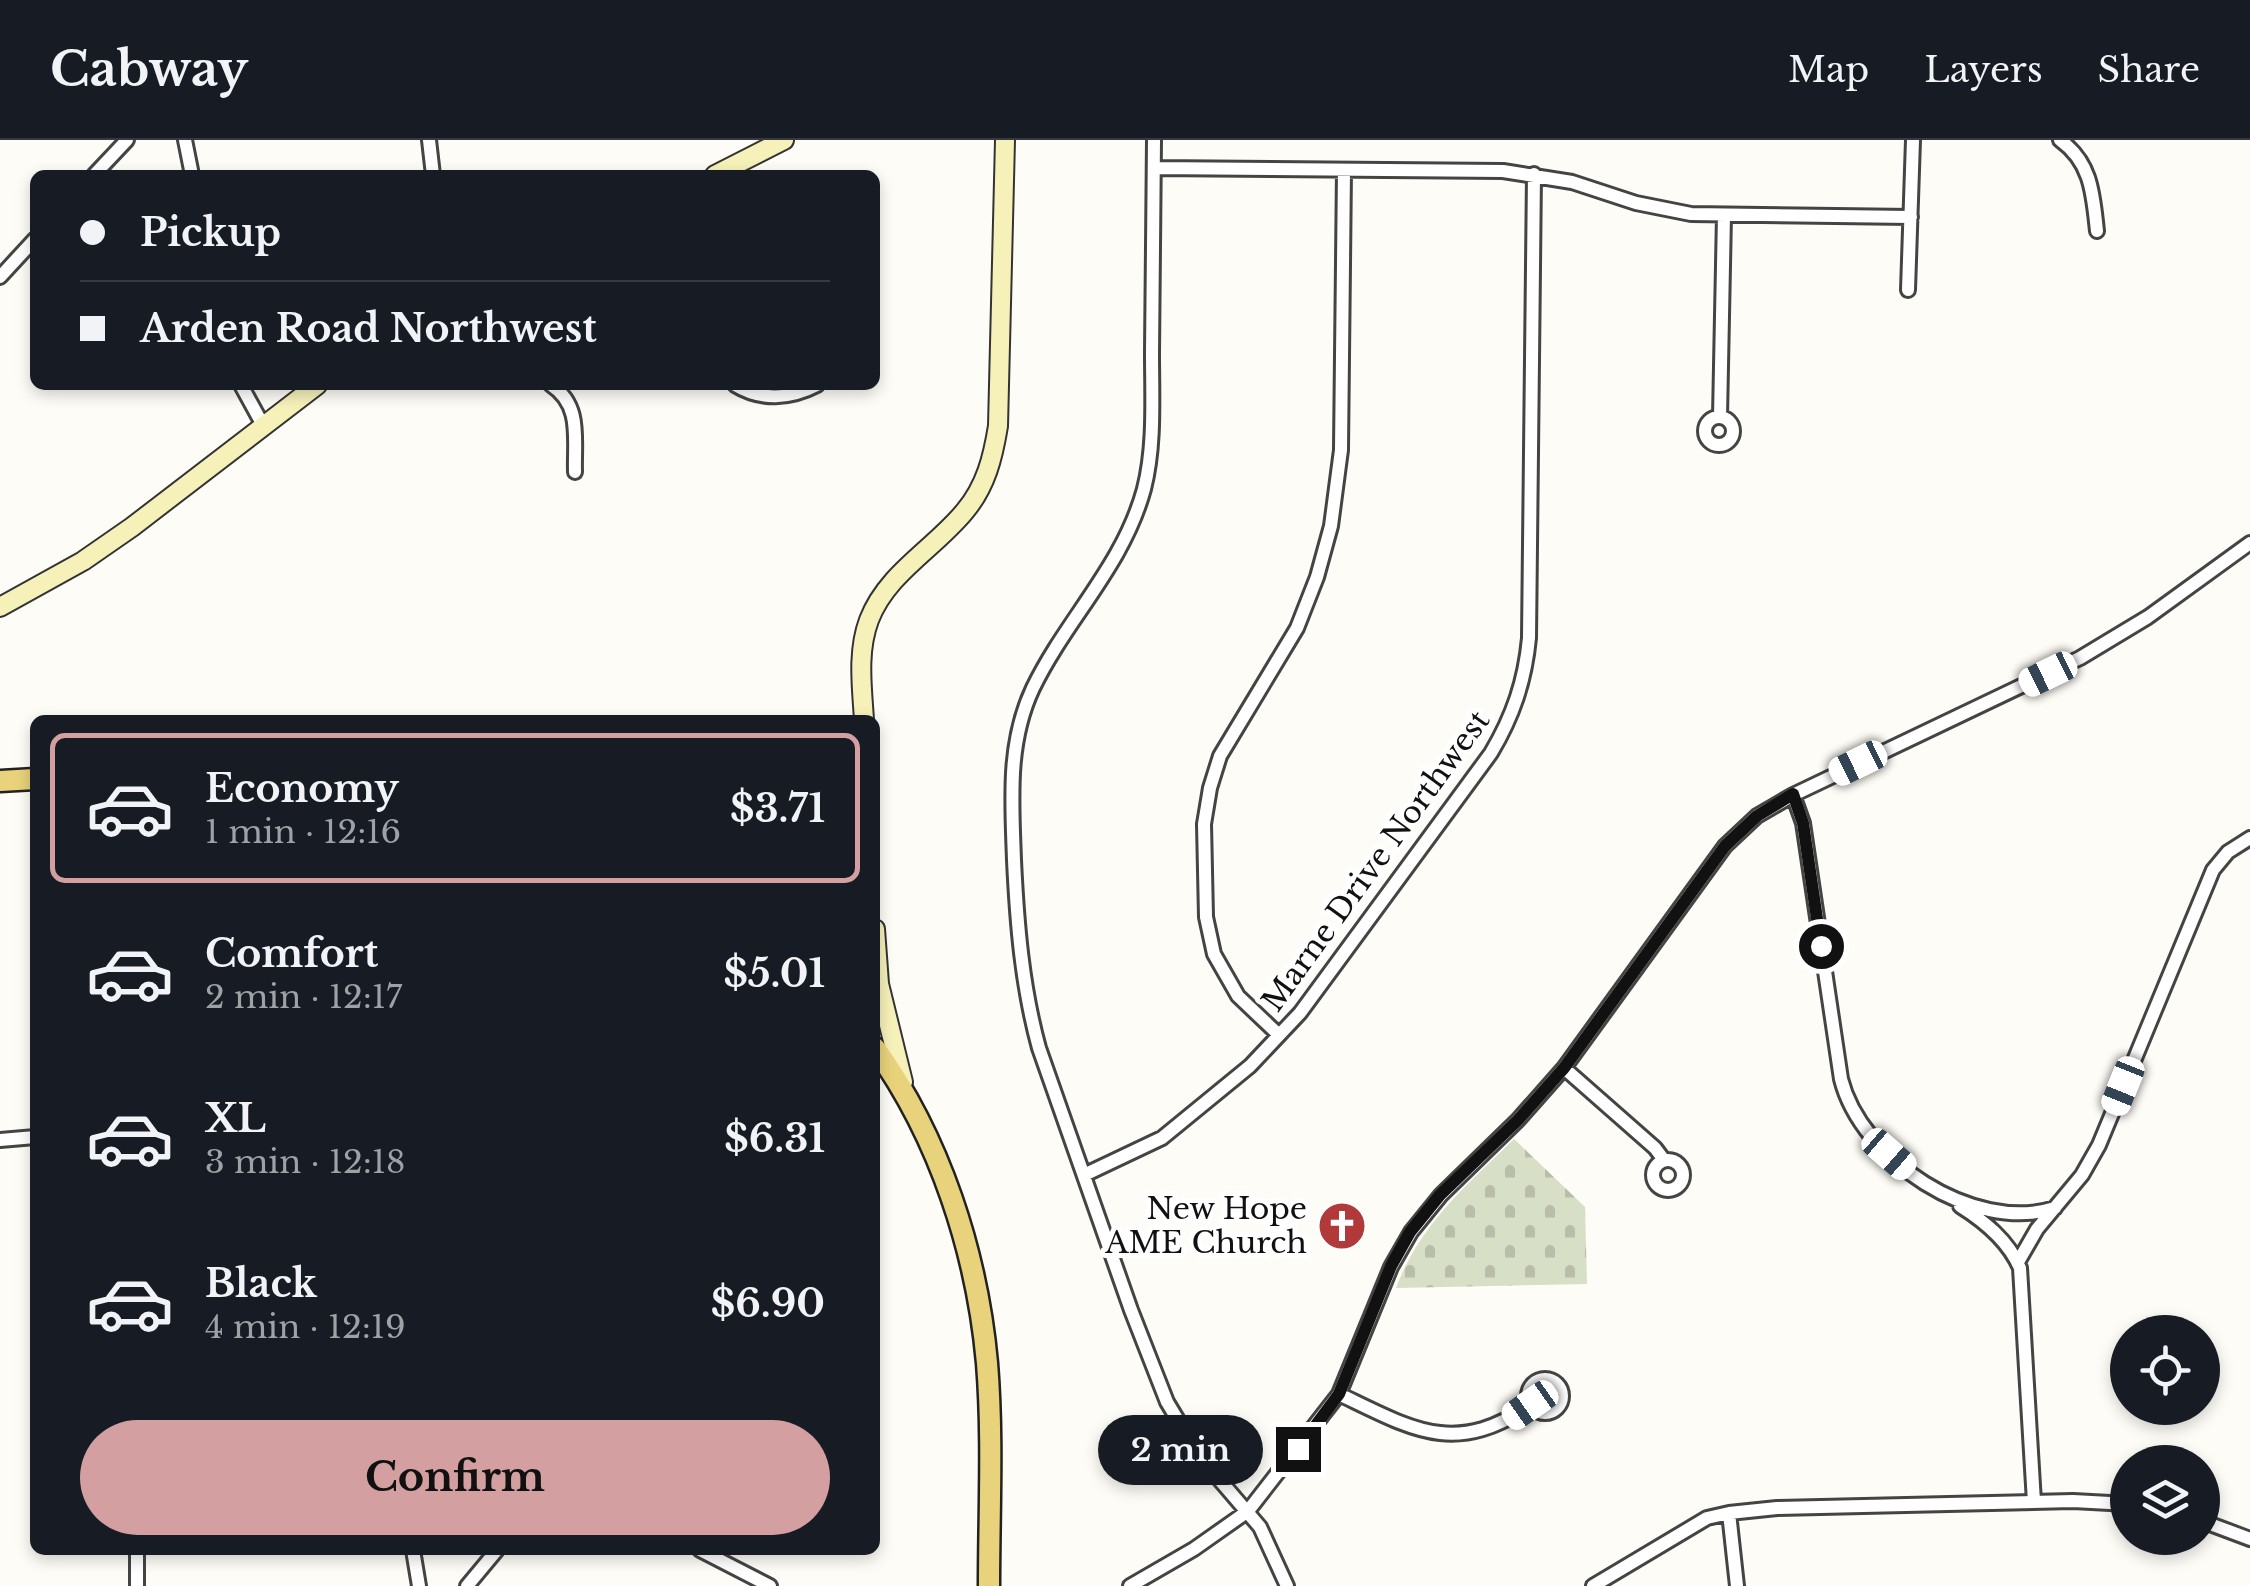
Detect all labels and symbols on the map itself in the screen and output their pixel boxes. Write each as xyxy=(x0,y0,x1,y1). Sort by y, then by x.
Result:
car xyxy=(2014,647,2082,701)
street label: Marne Drive Northwest xyxy=(1254,702,1498,1018)
car xyxy=(1824,736,1892,790)
route start xyxy=(1799,924,1844,969)
car xyxy=(2098,1053,2148,1119)
car xyxy=(1857,1123,1921,1185)
place label: New Hope AME Church xyxy=(1104,1190,1307,1261)
church icon: New Hope AME Church xyxy=(1316,1200,1368,1252)
car xyxy=(1497,1376,1563,1434)
callout: 2 min xyxy=(1098,1414,1263,1484)
route end xyxy=(1276,1427,1321,1472)

